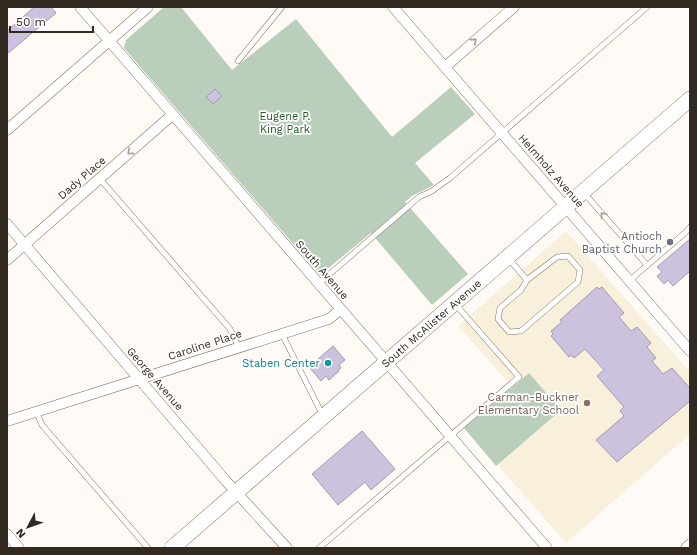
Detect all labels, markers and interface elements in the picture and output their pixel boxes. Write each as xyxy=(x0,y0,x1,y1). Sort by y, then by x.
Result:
scale bar xyxy=(10,8,93,34)
text: 50 m xyxy=(16,15,46,29)
one-way arrow xyxy=(469,39,477,46)
park label: Eugene P. King Park xyxy=(259,110,311,136)
street label: Helmholz Avenue xyxy=(516,132,586,210)
one-way arrow xyxy=(128,147,135,154)
street label: Dady Place xyxy=(55,154,109,202)
one-way arrow xyxy=(601,212,608,219)
place label: Antioch Baptist Church xyxy=(582,230,662,256)
marker: Antioch Baptist Church xyxy=(665,237,675,247)
street label: South Avenue xyxy=(293,238,351,302)
street label: South McAlister Avenue xyxy=(379,276,484,370)
street label: Caroline Place xyxy=(167,327,243,363)
street label: George Avenue xyxy=(124,345,186,413)
place label: Staben Center xyxy=(242,357,321,370)
marker: Staben Center xyxy=(323,358,333,368)
place label: Carman-Buckner Elementary School xyxy=(478,391,580,417)
marker: Carman-Buckner Elementary School xyxy=(582,398,592,408)
north arrow xyxy=(8,507,48,547)
text: N xyxy=(13,526,28,541)

